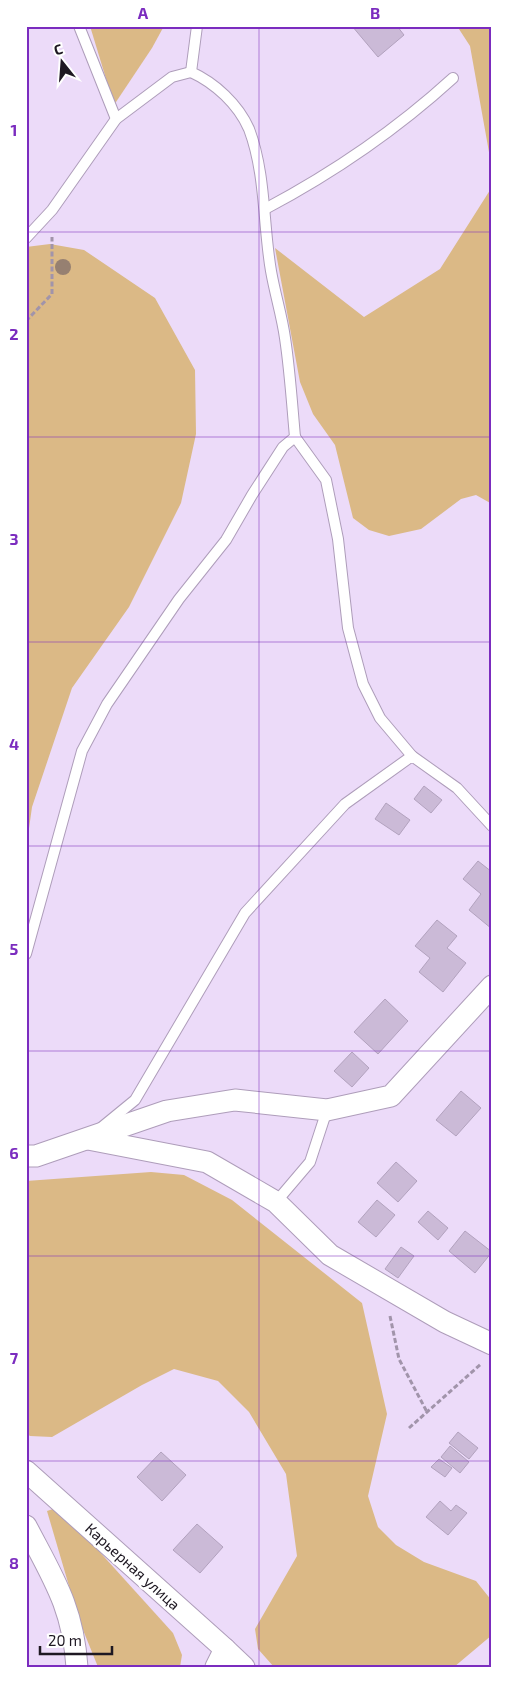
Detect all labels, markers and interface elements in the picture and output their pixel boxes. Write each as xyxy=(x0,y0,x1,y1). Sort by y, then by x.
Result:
text: A xyxy=(138,3,149,22)
text: B xyxy=(370,3,380,22)
north arrow xyxy=(38,38,88,88)
text: С xyxy=(52,40,64,58)
text: 1 xyxy=(11,120,17,139)
text: 2 xyxy=(9,324,19,343)
text: 3 xyxy=(9,529,19,548)
text: 4 xyxy=(9,734,19,753)
text: 5 xyxy=(10,939,19,958)
text: 6 xyxy=(9,1143,19,1162)
text: 7 xyxy=(10,1348,19,1367)
street label: Карьерная улица xyxy=(81,1519,184,1614)
text: 8 xyxy=(9,1553,19,1572)
scale bar xyxy=(40,1623,112,1655)
text: 20 m xyxy=(48,1631,82,1649)

